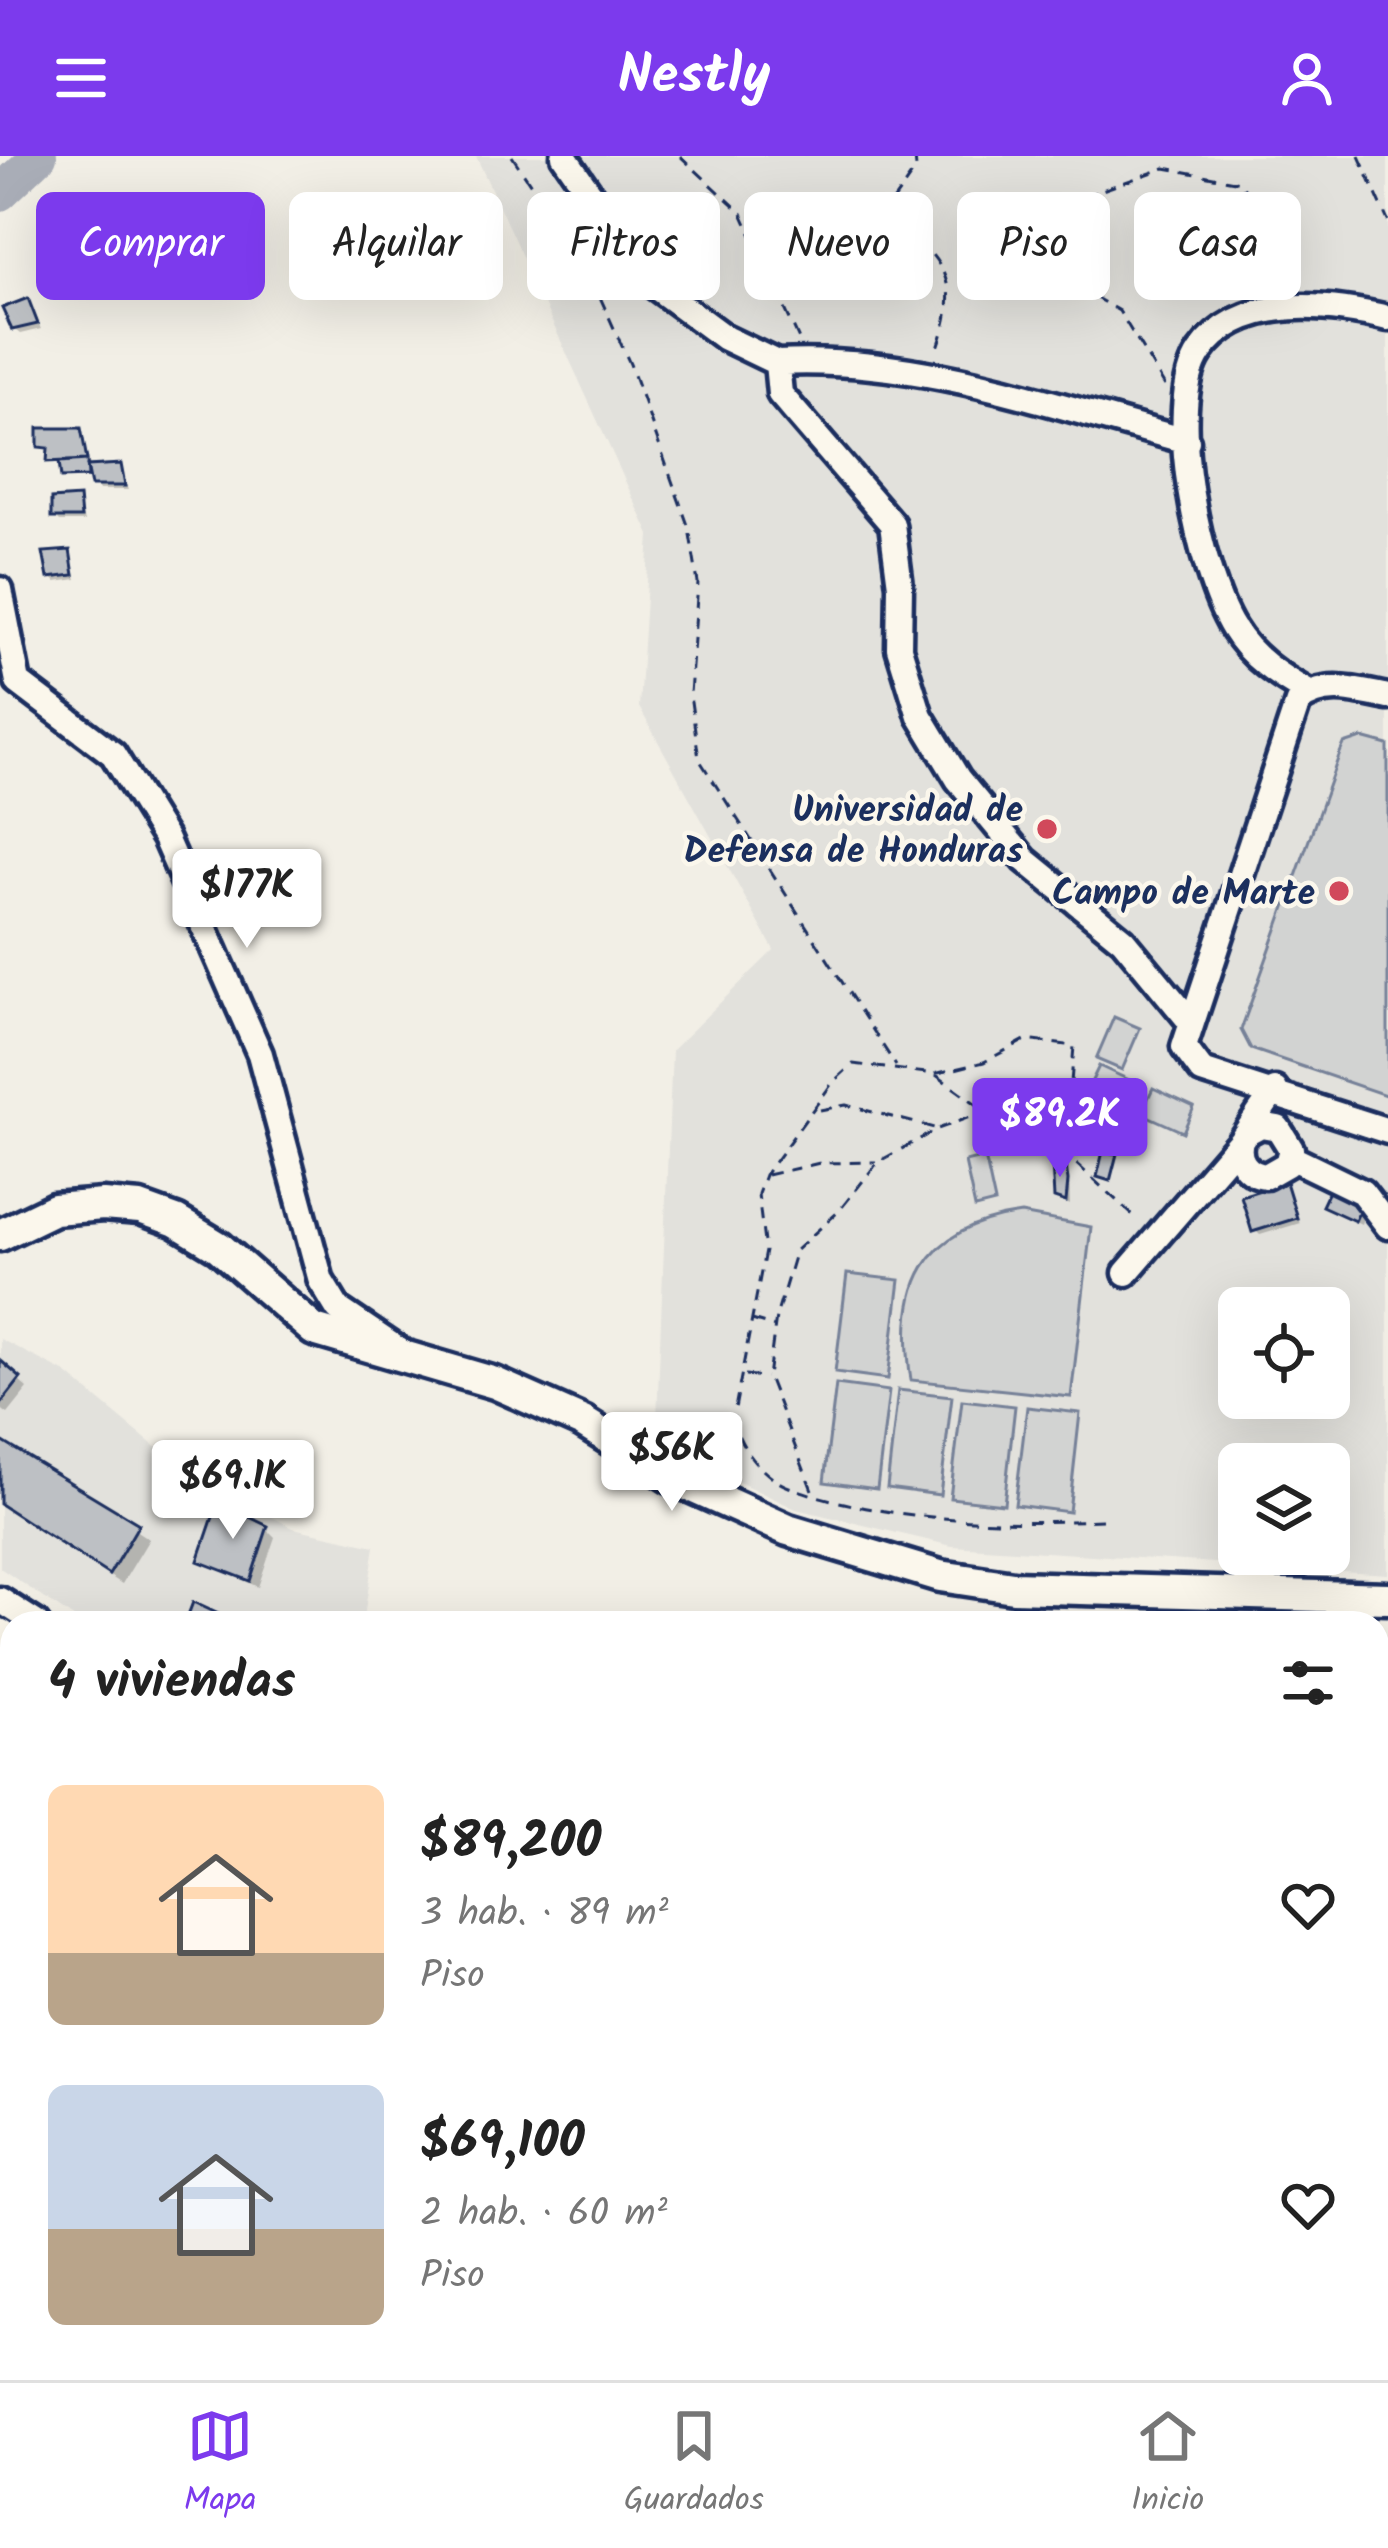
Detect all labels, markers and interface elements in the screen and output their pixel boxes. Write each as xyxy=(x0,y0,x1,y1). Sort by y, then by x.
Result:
text: Nestly xyxy=(618,35,770,121)
icon: menu xyxy=(48,45,114,111)
icon: person xyxy=(1274,45,1340,111)
chip: Comprar xyxy=(36,192,265,300)
chip: Alquilar xyxy=(289,192,503,300)
chip: Filtros xyxy=(527,192,720,300)
chip: Nuevo xyxy=(744,192,933,300)
chip: Piso xyxy=(957,192,1110,300)
chip: Casa xyxy=(1134,192,1301,300)
place label: Universidad de Defensa de Honduras xyxy=(684,783,1023,881)
marker: Universidad de Defensa de Honduras xyxy=(1034,816,1060,842)
pin: $177K xyxy=(163,849,331,951)
text: $177K xyxy=(199,857,295,919)
place label: Campo de Marte xyxy=(1052,866,1315,923)
marker: Campo de Marte xyxy=(1326,878,1352,904)
pin: $89.2K xyxy=(962,1078,1158,1180)
text: $89.2K xyxy=(999,1086,1121,1148)
map controls xyxy=(1218,1287,1350,1575)
button: locate xyxy=(1218,1287,1350,1419)
pin: $56K xyxy=(601,1412,743,1514)
text: $56K xyxy=(628,1420,716,1482)
pin: $69.1K xyxy=(135,1440,331,1542)
button: layers xyxy=(1218,1443,1350,1575)
text: $69.1K xyxy=(179,1448,287,1510)
text: 4 viviendas xyxy=(48,1643,295,1724)
icon: filters xyxy=(1275,1650,1341,1716)
text: $89,200 xyxy=(420,1803,602,1884)
icon: home xyxy=(144,1833,288,1977)
icon: heart xyxy=(1275,1872,1341,1938)
text: 3 hab. · 89 m² xyxy=(420,1884,669,1946)
text: Piso xyxy=(420,1946,485,2008)
text: $69,100 xyxy=(420,2103,585,2184)
icon: home xyxy=(144,2133,288,2277)
icon: heart xyxy=(1275,2172,1341,2238)
text: 2 hab. · 60 m² xyxy=(420,2184,668,2246)
text: Piso xyxy=(420,2246,485,2308)
tab: Mapa xyxy=(184,2403,256,2528)
tab: Guardados xyxy=(624,2403,764,2528)
tab: Inicio xyxy=(1131,2403,1204,2528)

